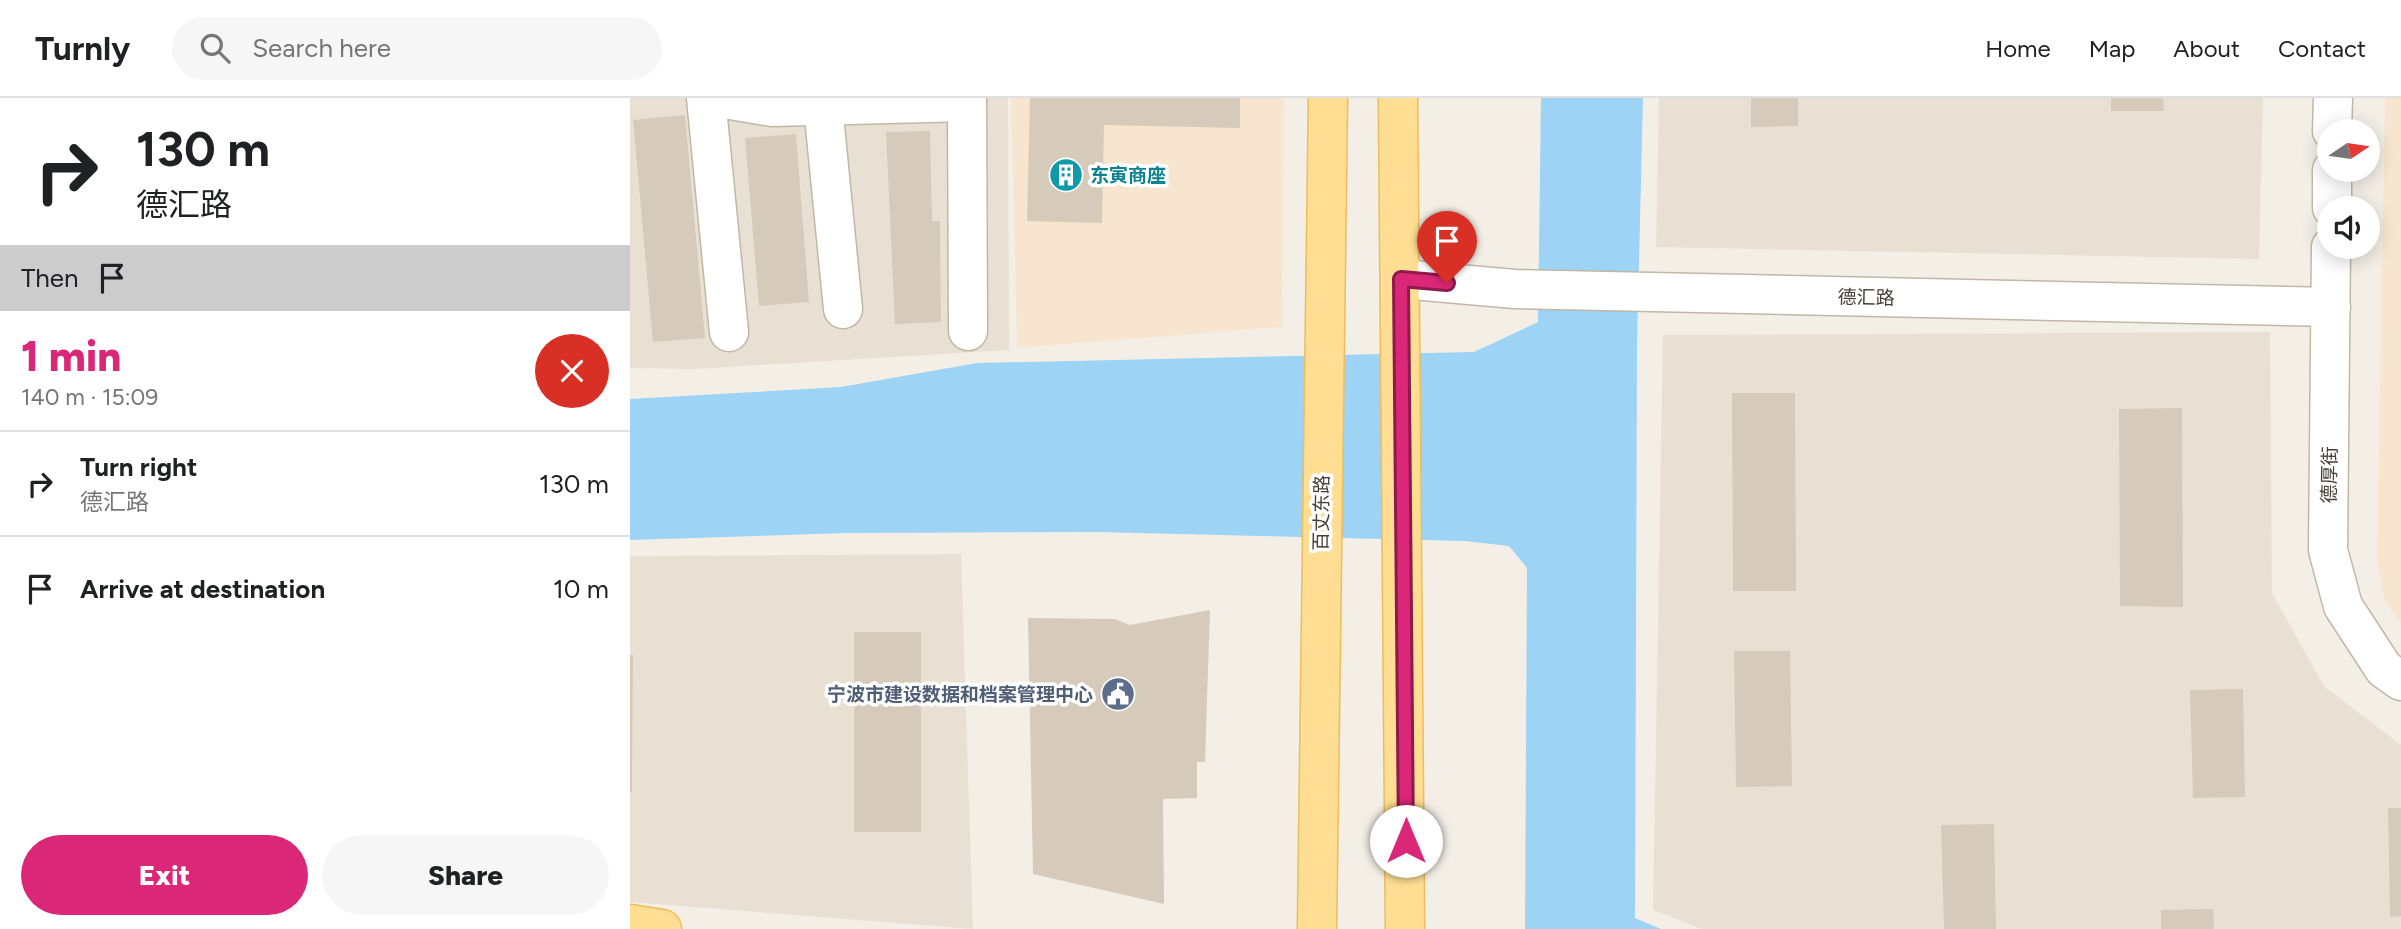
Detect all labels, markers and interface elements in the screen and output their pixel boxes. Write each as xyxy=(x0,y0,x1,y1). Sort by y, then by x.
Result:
search box xyxy=(172,17,662,80)
text: Turnly xyxy=(35,29,130,68)
icon: search xyxy=(196,29,234,67)
text: Search here xyxy=(252,32,391,64)
text: Home xyxy=(1985,34,2051,63)
text: Map xyxy=(2089,34,2135,63)
text: About xyxy=(2173,34,2240,63)
text: Contact xyxy=(2278,34,2366,63)
text: 130 m xyxy=(136,119,270,178)
north arrow xyxy=(2317,119,2380,182)
map controls xyxy=(2317,119,2380,259)
icon: right xyxy=(21,126,112,217)
building icon: 东寅商座 xyxy=(1047,156,1085,194)
place label: 东寅商座 xyxy=(1090,164,1166,187)
text: 德汇路 xyxy=(136,186,232,224)
button: sound xyxy=(2317,196,2380,259)
pin xyxy=(1417,211,1477,283)
icon: arrive xyxy=(1428,222,1466,260)
icon: arrive xyxy=(93,259,131,297)
text: Then xyxy=(21,262,79,294)
street label: 德汇路 xyxy=(1837,286,1895,309)
text: 1 min xyxy=(21,331,121,382)
button: close xyxy=(535,334,609,408)
text: 140 m · 15:09 xyxy=(21,383,158,411)
street label: 德厚街 xyxy=(2318,446,2341,504)
text: Turn right xyxy=(80,451,197,483)
icon: right xyxy=(21,465,59,503)
text: 130 m xyxy=(539,468,609,500)
street label: 百丈东路 xyxy=(1309,475,1334,551)
text: 德汇路 xyxy=(80,488,149,516)
icon: arrive xyxy=(21,570,59,608)
text: Arrive at destination xyxy=(80,573,325,605)
text: 10 m xyxy=(553,573,609,605)
public building icon: 宁波市建设数据和档案管理中心 xyxy=(1099,675,1137,713)
place label: 宁波市建设数据和档案管理中心 xyxy=(827,683,1093,706)
position arrow xyxy=(1369,804,1443,878)
button: Exit xyxy=(21,835,308,915)
button: Share xyxy=(322,835,609,915)

